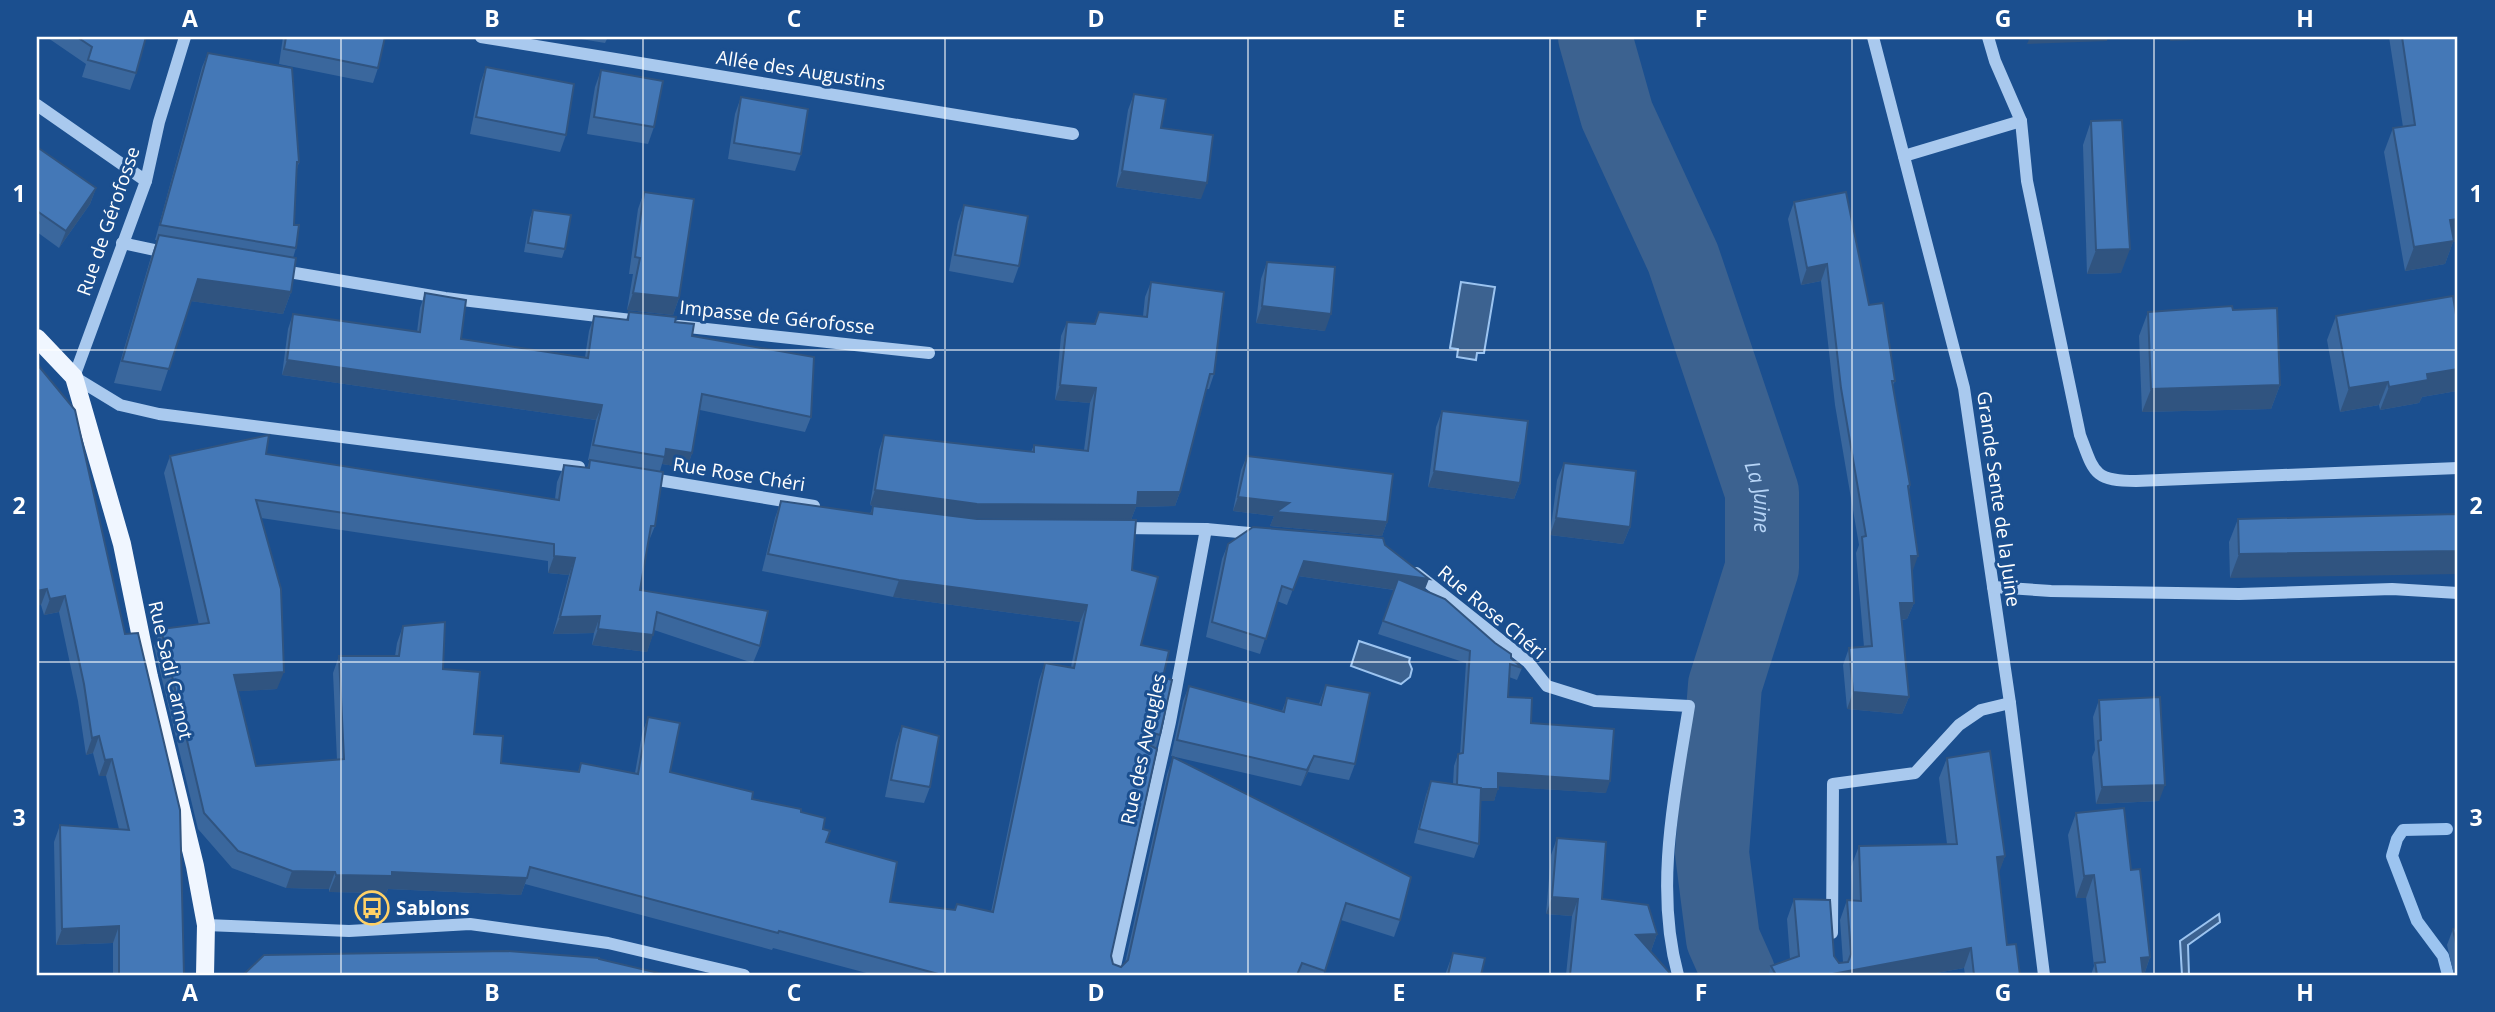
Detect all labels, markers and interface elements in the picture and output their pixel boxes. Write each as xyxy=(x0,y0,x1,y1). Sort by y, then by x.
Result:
text: A xyxy=(182,2,198,34)
text: B xyxy=(484,2,500,34)
text: C xyxy=(787,2,801,34)
text: D xyxy=(1087,2,1105,34)
text: E xyxy=(1393,2,1405,34)
text: F xyxy=(1695,2,1707,34)
text: G xyxy=(1995,2,2011,34)
text: H xyxy=(2296,2,2314,34)
street label: Allée des Augustins xyxy=(714,44,888,96)
street label: Rue de Gérofosse xyxy=(70,143,146,299)
text: 1 xyxy=(12,177,26,209)
text: 1 xyxy=(2469,177,2483,209)
street label: Impasse de Gérofosse xyxy=(678,294,876,340)
street label: Grande Sente de la Juine xyxy=(1971,389,2027,609)
street label: Rue Rose Chéri xyxy=(671,451,807,497)
water label: La Juine xyxy=(1738,457,1776,533)
text: 2 xyxy=(12,489,26,521)
text: 2 xyxy=(2469,489,2483,521)
street label: Rue Rose Chéri xyxy=(1432,559,1552,665)
street label: Rue Sadi Carnot xyxy=(142,598,200,742)
street label: Rue des Aveugles xyxy=(1114,671,1172,827)
text: 3 xyxy=(12,801,26,833)
text: 3 xyxy=(2469,801,2483,833)
bus stop icon: Sablons xyxy=(353,889,391,927)
place label: Sablons xyxy=(396,895,469,921)
text: A xyxy=(182,976,198,1008)
text: B xyxy=(484,976,500,1008)
text: C xyxy=(787,976,801,1008)
text: D xyxy=(1087,976,1105,1008)
text: E xyxy=(1393,976,1405,1008)
text: F xyxy=(1695,976,1707,1008)
text: G xyxy=(1995,976,2011,1008)
text: H xyxy=(2296,976,2314,1008)

